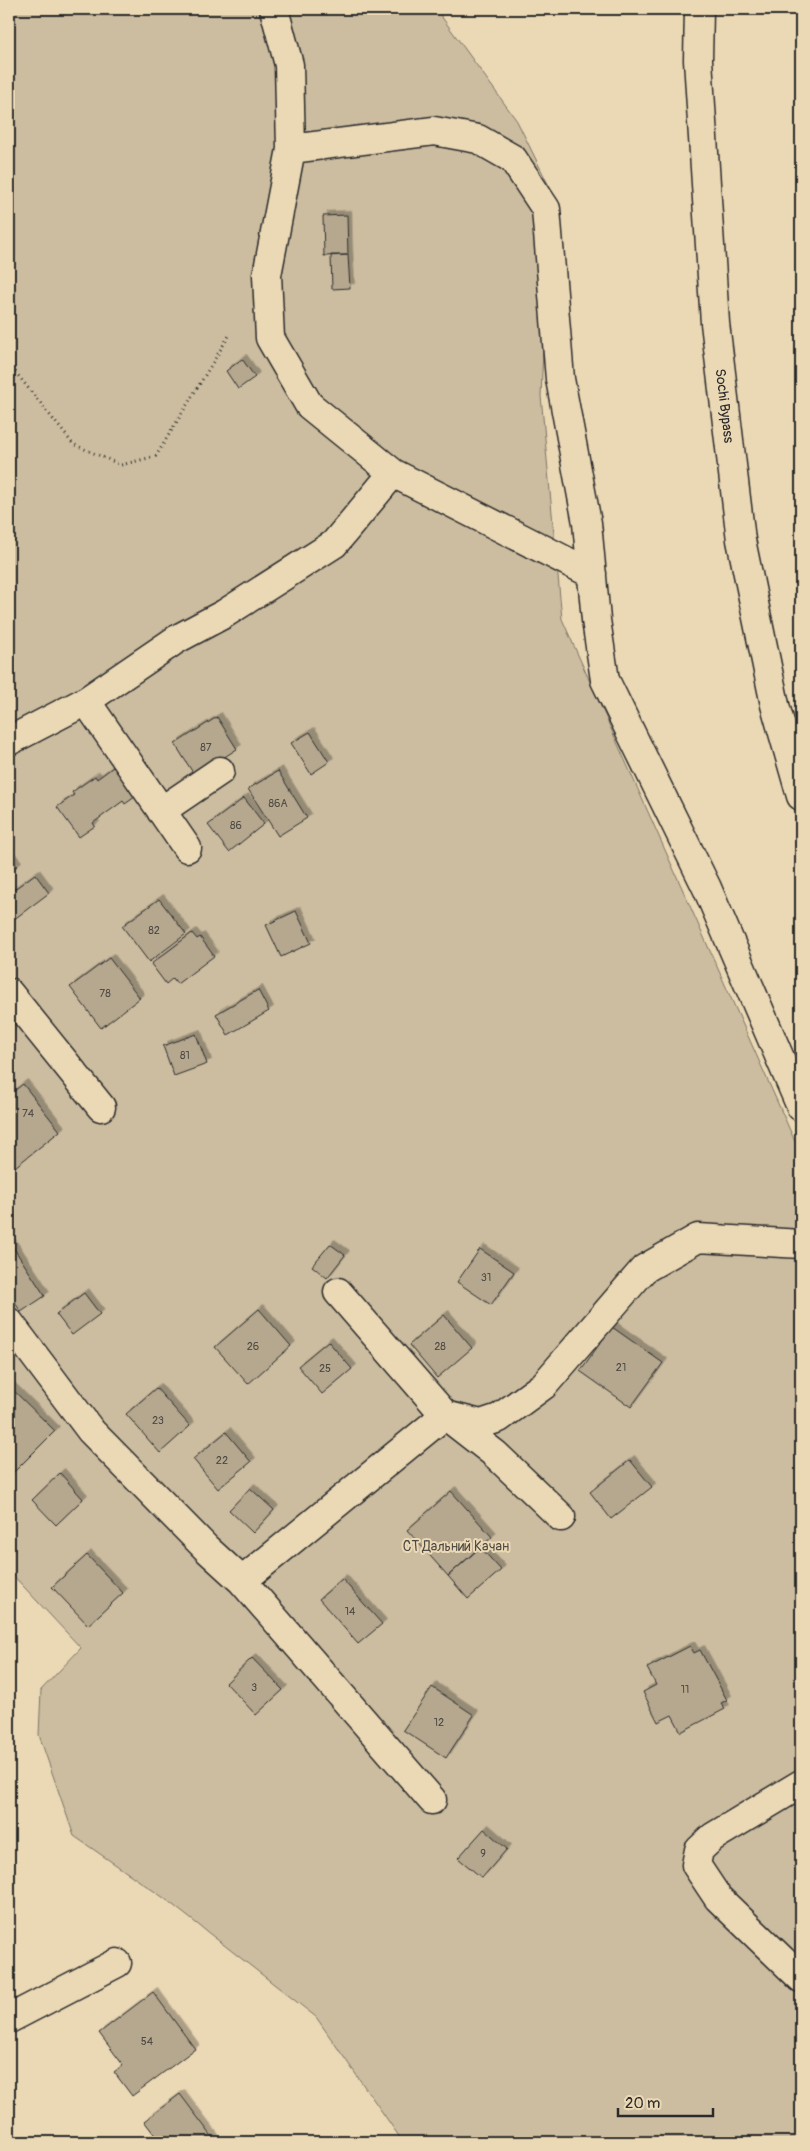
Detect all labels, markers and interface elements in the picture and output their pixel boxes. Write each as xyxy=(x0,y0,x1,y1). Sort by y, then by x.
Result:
street label: Sochi Bypass xyxy=(712,368,737,445)
house number: 87 xyxy=(200,741,212,754)
house number: 86А xyxy=(268,797,288,810)
house number: 86 xyxy=(230,819,242,832)
house number: 82 xyxy=(148,924,160,937)
house number: 78 xyxy=(99,987,111,1000)
house number: 81 xyxy=(180,1049,190,1062)
house number: 74 xyxy=(22,1107,35,1120)
house number: 31 xyxy=(481,1271,491,1284)
house number: 26 xyxy=(247,1340,259,1353)
house number: 28 xyxy=(434,1340,446,1353)
house number: 21 xyxy=(616,1361,626,1374)
house number: 25 xyxy=(319,1362,331,1375)
house number: 23 xyxy=(152,1414,164,1427)
house number: 22 xyxy=(216,1454,228,1467)
park label: СТ Дальний Качан xyxy=(403,1538,509,1555)
house number: 14 xyxy=(345,1605,356,1618)
house number: 3 xyxy=(251,1681,257,1694)
house number: 11 xyxy=(681,1683,689,1696)
house number: 12 xyxy=(434,1716,444,1729)
house number: 9 xyxy=(480,1847,486,1860)
house number: 54 xyxy=(141,2035,154,2048)
scale bar xyxy=(618,2086,712,2118)
text: 20 m xyxy=(625,2094,660,2113)

